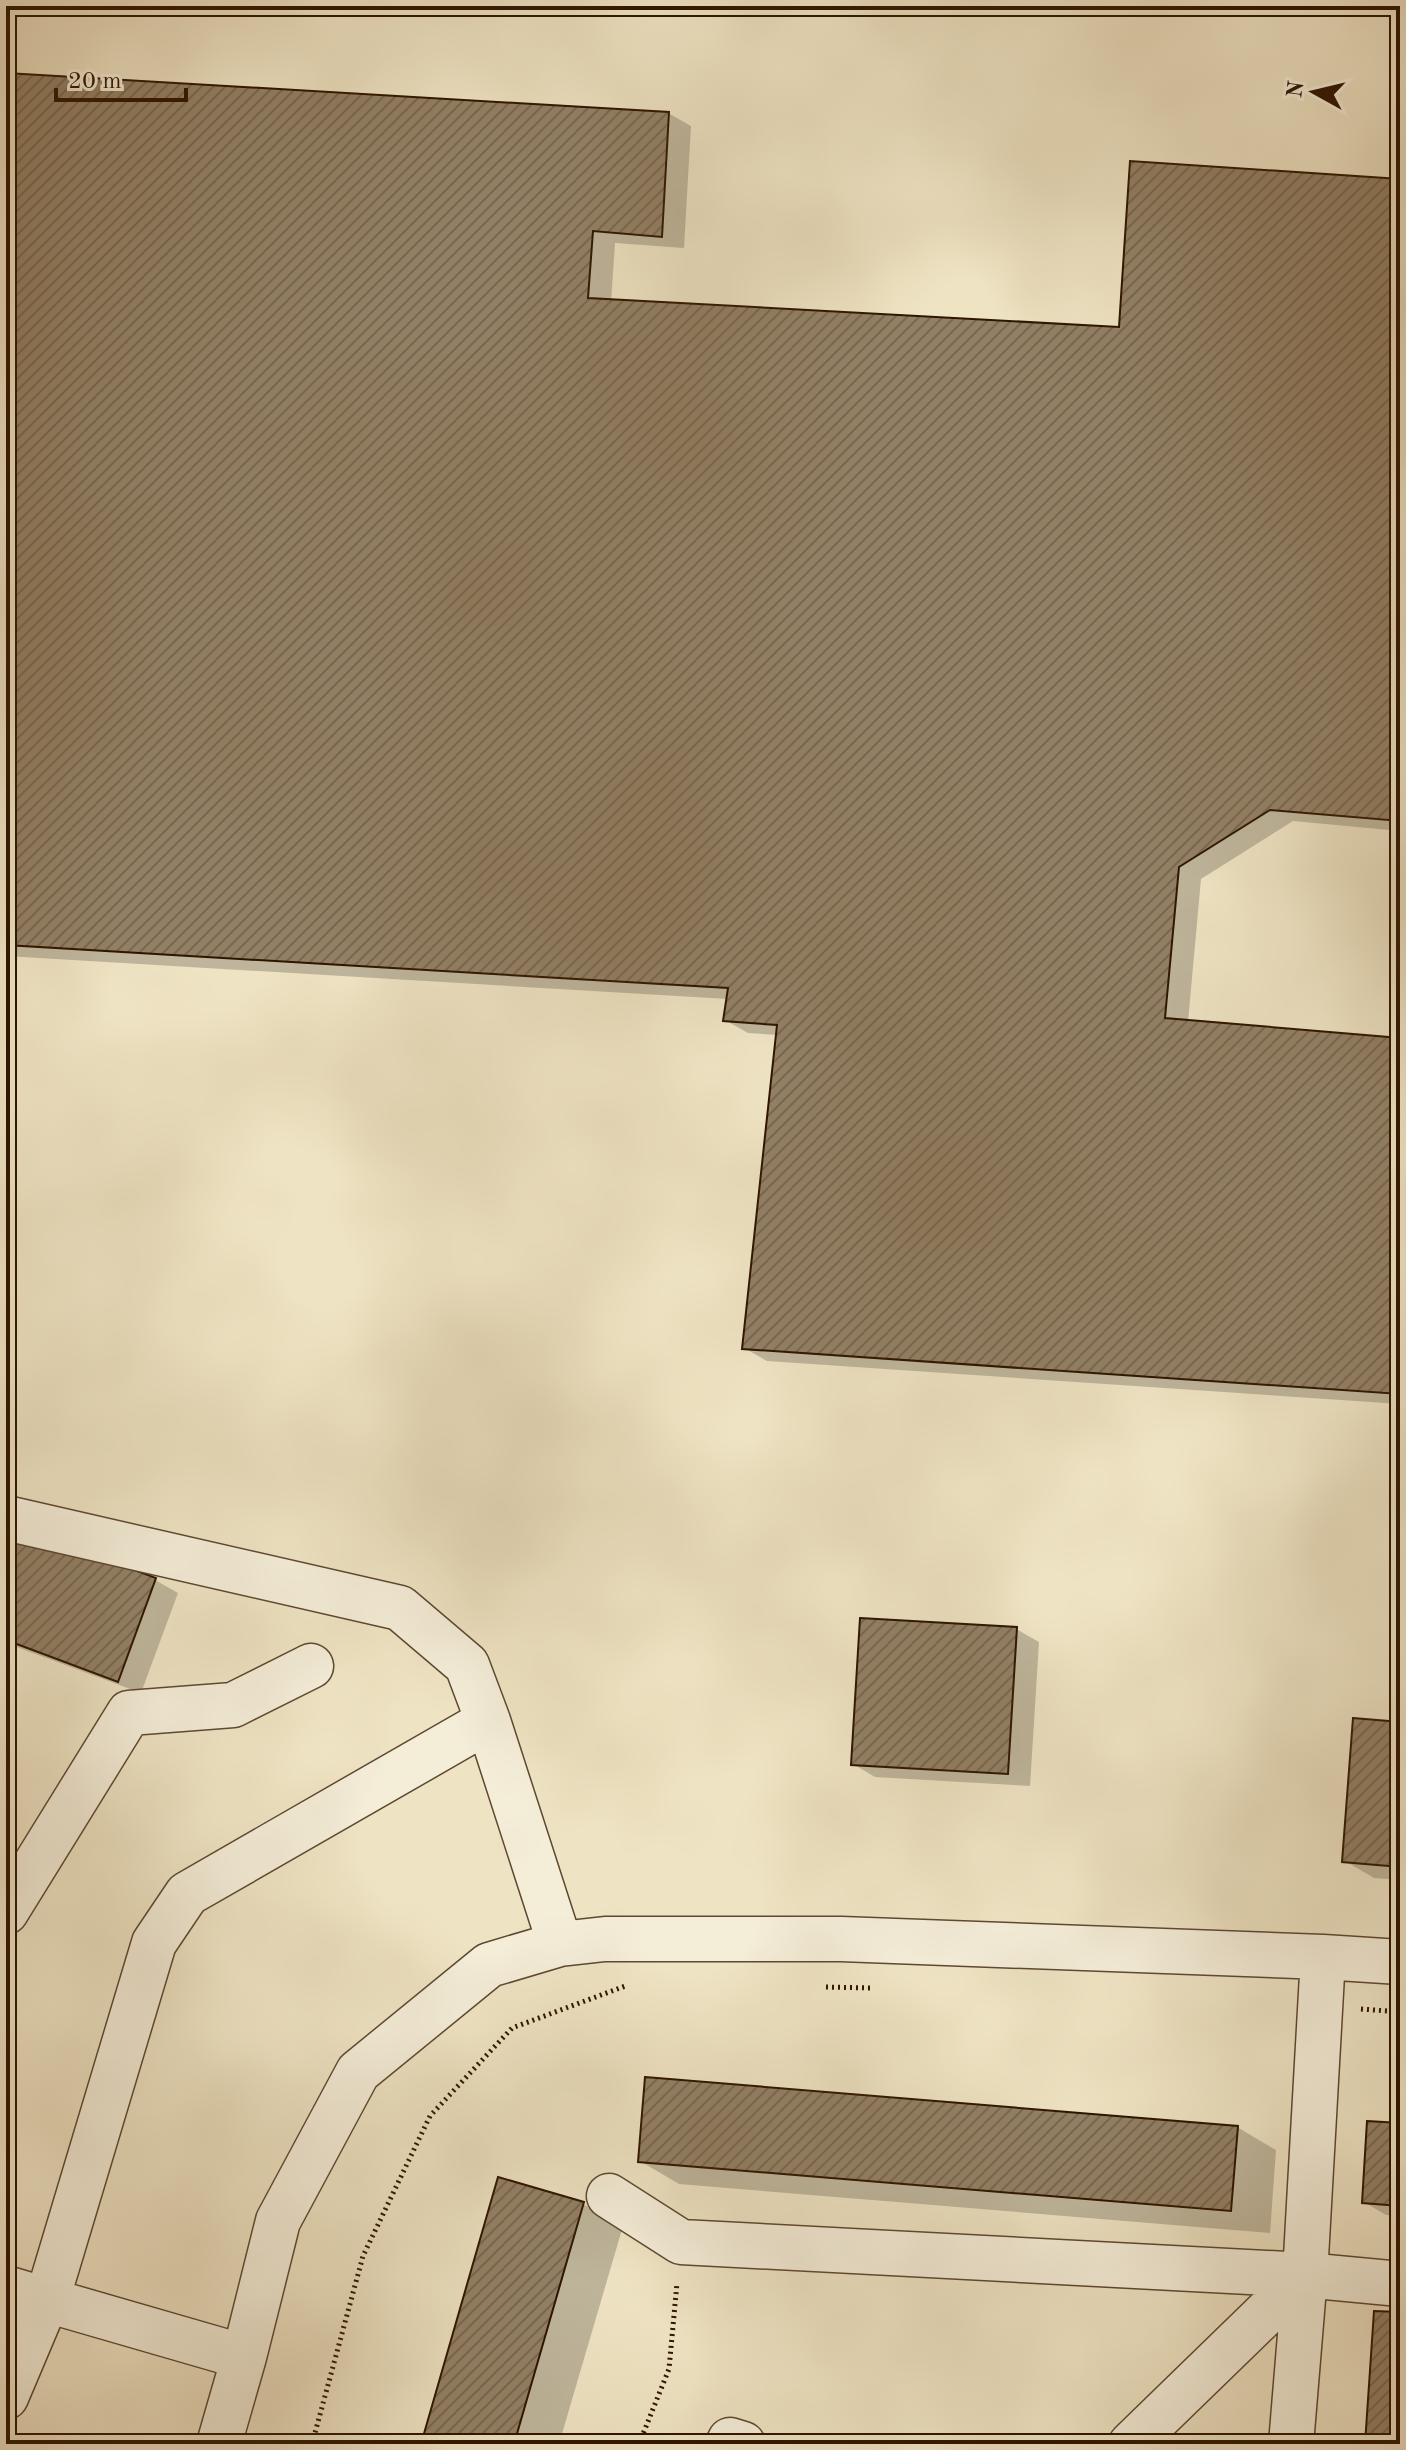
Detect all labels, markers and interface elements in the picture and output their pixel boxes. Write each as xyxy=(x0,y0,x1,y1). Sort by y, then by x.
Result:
scale bar xyxy=(56,52,186,102)
north arrow xyxy=(1274,52,1354,132)
text: 20 m xyxy=(68,70,122,94)
text: N xyxy=(1284,79,1308,99)

